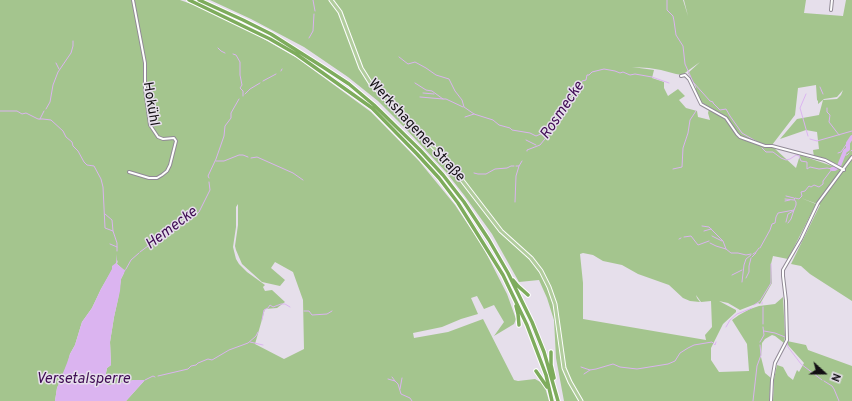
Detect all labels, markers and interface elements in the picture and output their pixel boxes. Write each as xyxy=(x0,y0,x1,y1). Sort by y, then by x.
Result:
street label: Werkshagener Straße xyxy=(364,76,468,186)
water label: Rosmecke xyxy=(537,79,589,143)
street label: Hokühl xyxy=(138,81,162,127)
water label: Hemecke xyxy=(143,204,201,254)
north arrow xyxy=(804,353,844,393)
water label: Versetalsperre xyxy=(36,371,130,389)
text: N xyxy=(827,371,843,383)

